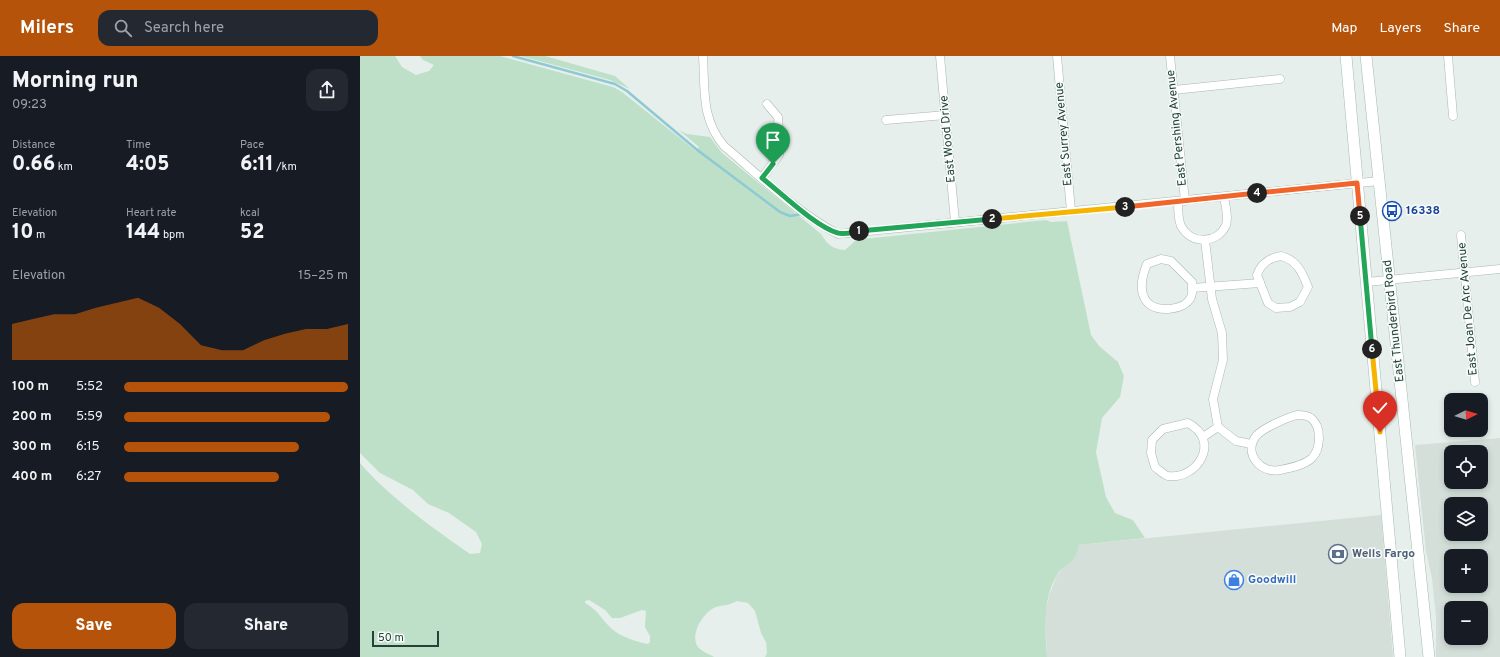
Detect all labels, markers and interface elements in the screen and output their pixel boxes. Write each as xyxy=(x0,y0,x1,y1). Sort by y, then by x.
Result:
search box xyxy=(98,10,378,46)
text: Milers xyxy=(20,16,74,40)
icon: search xyxy=(112,17,134,39)
text: Search here xyxy=(144,19,224,38)
text: Map xyxy=(1331,20,1357,37)
text: Layers xyxy=(1379,20,1421,37)
text: Share xyxy=(1443,20,1480,37)
text: Morning run xyxy=(12,68,138,95)
button: share xyxy=(306,69,348,111)
street label: East Pershing Avenue xyxy=(1163,69,1191,187)
street label: East Surrey Avenue xyxy=(1051,81,1077,187)
street label: East Wood Drive xyxy=(936,95,960,183)
text: 09:23 xyxy=(12,97,47,113)
pin xyxy=(756,123,790,164)
icon: arrive xyxy=(762,129,784,151)
text: Distance xyxy=(12,138,55,152)
text: Time xyxy=(126,138,151,152)
text: Pace xyxy=(240,138,264,152)
text: 0.66 xyxy=(12,152,55,178)
text: 4:05 xyxy=(126,152,169,178)
text: 6:11 xyxy=(240,152,274,178)
text: km xyxy=(55,160,73,174)
text: /km xyxy=(274,160,297,174)
pin: 4 xyxy=(1247,183,1267,203)
text: 4 xyxy=(1253,186,1261,200)
pin: 3 xyxy=(1115,197,1135,217)
text: 3 xyxy=(1122,200,1128,214)
bus stop icon: 16338 xyxy=(1381,200,1403,222)
place label: 16338 xyxy=(1406,203,1440,219)
text: Elevation xyxy=(12,206,57,220)
text: Heart rate xyxy=(126,206,176,220)
text: kcal xyxy=(240,206,260,220)
pin: 5 xyxy=(1350,206,1370,226)
pin: 2 xyxy=(982,209,1002,229)
text: 5 xyxy=(1357,209,1363,223)
text: 2 xyxy=(989,212,995,226)
text: 10 xyxy=(12,220,33,246)
text: 144 xyxy=(126,220,160,246)
text: 52 xyxy=(240,220,264,246)
pin: 1 xyxy=(849,221,869,241)
text: 1 xyxy=(857,224,861,238)
text: m xyxy=(33,228,45,242)
text: bpm xyxy=(160,228,185,242)
street label: East Joan De Arc Avenue xyxy=(1454,242,1482,376)
street label: East Thunderbird Road xyxy=(1380,259,1408,383)
text: Elevation xyxy=(12,268,65,284)
text: 15–25 m xyxy=(298,268,348,284)
pin: 6 xyxy=(1362,339,1382,359)
text: 6 xyxy=(1369,342,1375,356)
text: 100 m xyxy=(12,379,49,395)
text: 5:52 xyxy=(76,379,103,395)
pin xyxy=(1363,391,1397,432)
north arrow xyxy=(1444,393,1488,437)
map controls xyxy=(1444,393,1488,645)
icon: check xyxy=(1369,397,1391,419)
text: 200 m xyxy=(12,409,52,425)
text: 5:59 xyxy=(76,409,103,425)
text: 300 m xyxy=(12,439,51,455)
text: 6:15 xyxy=(76,439,100,455)
button: locate xyxy=(1444,445,1488,489)
text: 400 m xyxy=(12,469,52,485)
text: 6:27 xyxy=(76,469,101,485)
button: layers xyxy=(1444,497,1488,541)
bank icon: Wells Fargo xyxy=(1327,543,1349,565)
place label: Wells Fargo xyxy=(1352,546,1415,562)
button: + xyxy=(1444,549,1488,593)
shop icon: Goodwill xyxy=(1223,569,1245,591)
place label: Goodwill xyxy=(1248,572,1296,588)
button: − xyxy=(1444,601,1488,645)
button: Save xyxy=(12,603,176,649)
button: Share xyxy=(184,603,348,649)
scale bar xyxy=(372,629,439,648)
text: 50 m xyxy=(378,631,404,645)

